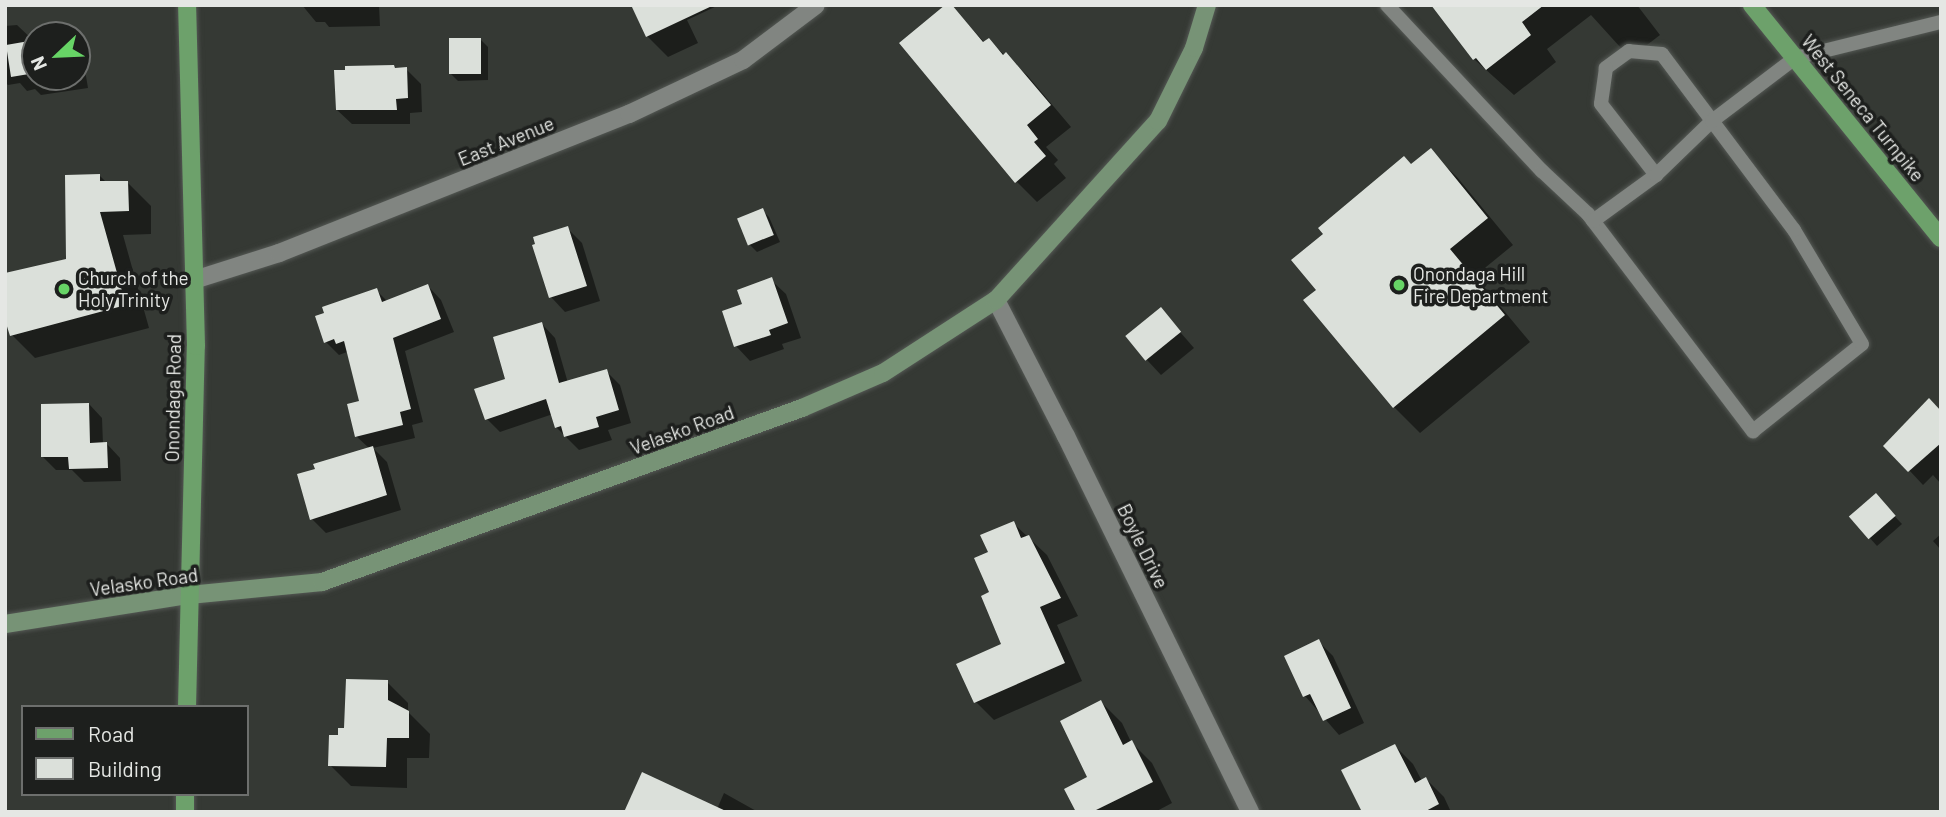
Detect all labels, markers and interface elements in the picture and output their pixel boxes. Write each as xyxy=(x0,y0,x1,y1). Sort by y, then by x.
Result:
north arrow xyxy=(21,21,91,91)
street label: West Seneca Turnpike xyxy=(1797,30,1929,186)
text: N xyxy=(25,53,51,74)
street label: East Avenue xyxy=(455,111,557,171)
place label: Onondaga Hill Fire Department xyxy=(1413,263,1548,307)
place label: Church of the Holy Trinity xyxy=(78,267,189,311)
marker: Onondaga Hill Fire Department xyxy=(1391,277,1407,293)
marker: Church of the Holy Trinity xyxy=(56,281,72,297)
street label: Onondaga Road xyxy=(160,334,186,462)
street label: Velasko Road xyxy=(627,401,737,459)
street label: Boyle Drive xyxy=(1113,500,1173,592)
street label: Velasko Road xyxy=(88,563,200,601)
legend xyxy=(21,705,248,796)
text: Road xyxy=(88,721,134,746)
text: Building xyxy=(88,756,162,781)

